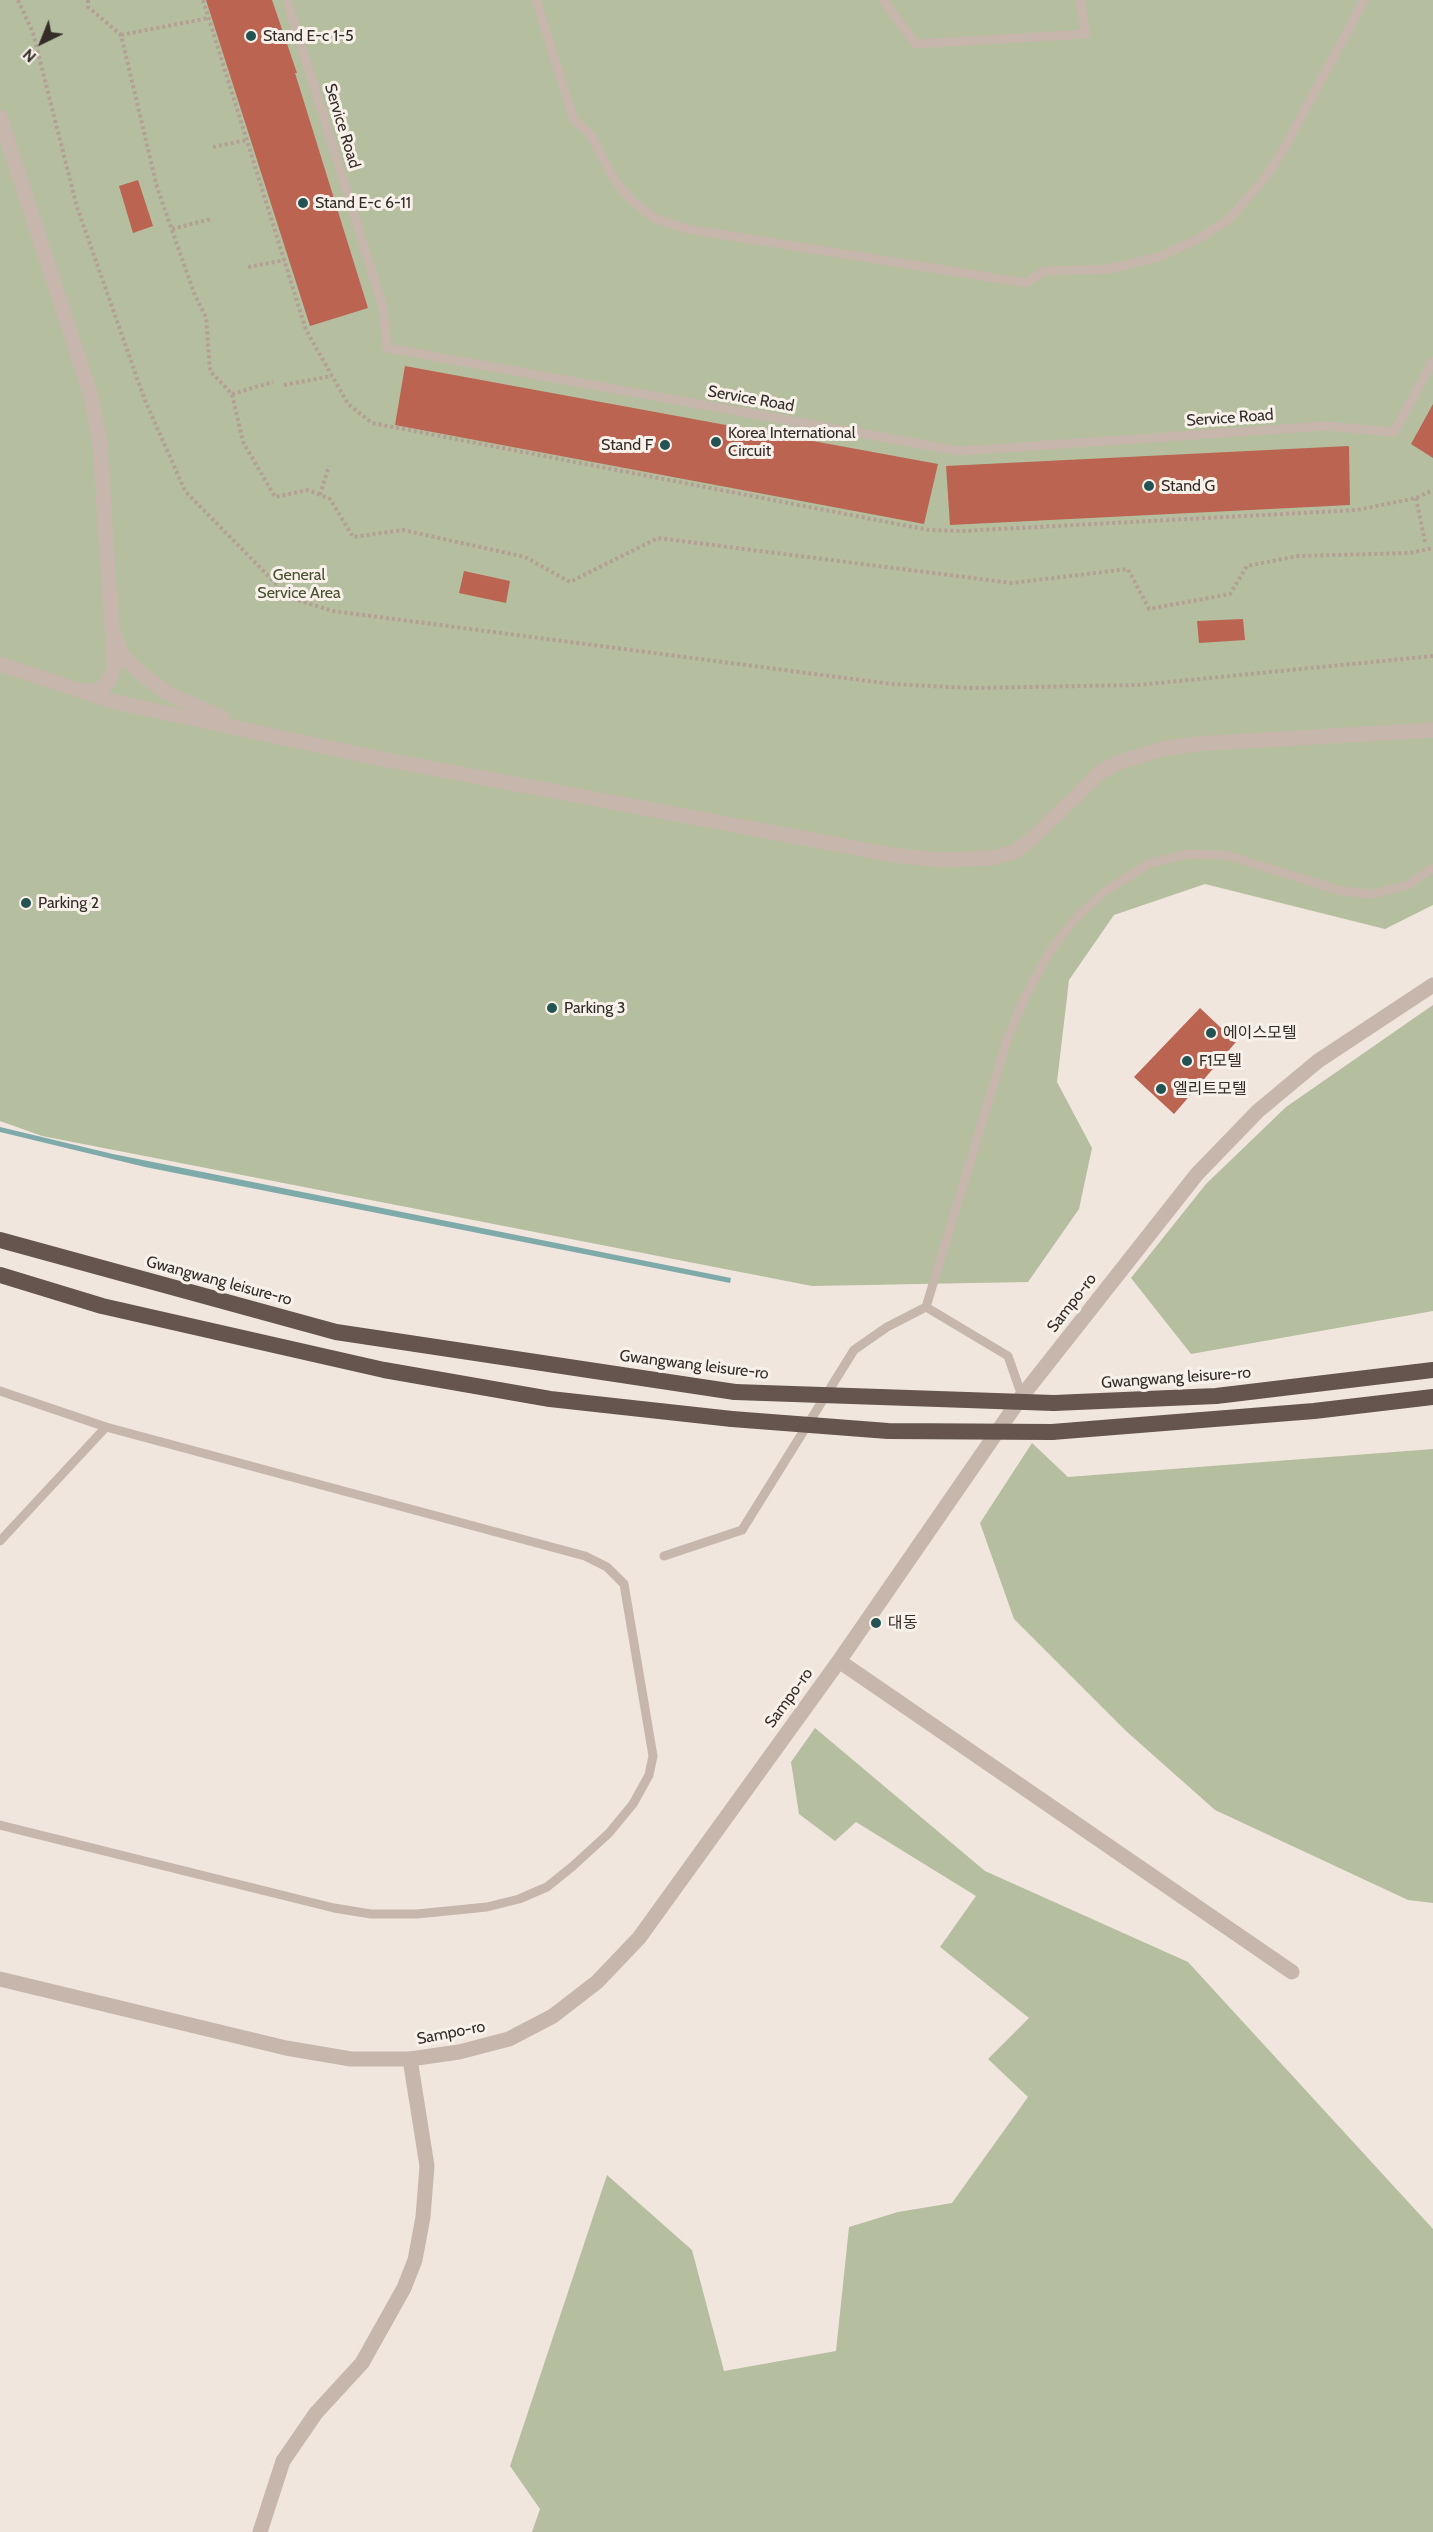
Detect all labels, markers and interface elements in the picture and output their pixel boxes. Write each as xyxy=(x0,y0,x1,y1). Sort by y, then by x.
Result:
north arrow xyxy=(12,12,72,72)
place label: Stand E-c 1-5 xyxy=(263,26,354,46)
marker: Stand E-c 1-5 xyxy=(244,29,258,43)
text: N xyxy=(19,45,40,66)
street label: Service Road xyxy=(320,81,364,171)
place label: Stand E-c 6-11 xyxy=(315,193,411,213)
marker: Stand E-c 6-11 xyxy=(296,196,310,210)
street label: Service Road xyxy=(706,382,796,416)
street label: Service Road xyxy=(1186,405,1274,431)
place label: Korea International Circuit xyxy=(728,423,855,461)
place label: Stand F xyxy=(601,435,653,455)
marker: Korea International Circuit xyxy=(709,435,723,449)
marker: Stand F xyxy=(658,438,672,452)
place label: Stand G xyxy=(1161,476,1215,496)
marker: Stand G xyxy=(1142,479,1156,493)
park label: General Service Area xyxy=(257,565,341,603)
place label: Parking 2 xyxy=(38,893,99,913)
marker: Parking 2 xyxy=(19,896,33,910)
place label: Parking 3 xyxy=(564,998,625,1018)
marker: Parking 3 xyxy=(545,1001,559,1015)
place label: 에이스모텔 xyxy=(1223,1023,1297,1043)
marker: 에이스모텔 xyxy=(1204,1026,1218,1040)
place label: F1모텔 xyxy=(1199,1051,1242,1071)
marker: F1모텔 xyxy=(1180,1054,1194,1068)
place label: 엘리트모텔 xyxy=(1173,1079,1247,1099)
marker: 엘리트모텔 xyxy=(1154,1082,1168,1096)
street label: Gwangwang leisure-ro xyxy=(144,1252,294,1310)
street label: Sampo-ro xyxy=(1043,1270,1101,1336)
street label: Gwangwang leisure-ro xyxy=(618,1346,770,1384)
street label: Gwangwang leisure-ro xyxy=(1100,1363,1252,1393)
place label: 대동 xyxy=(888,1613,917,1633)
marker: 대동 xyxy=(869,1616,883,1630)
street label: Sampo-ro xyxy=(761,1664,817,1732)
street label: Sampo-ro xyxy=(415,2017,487,2049)

